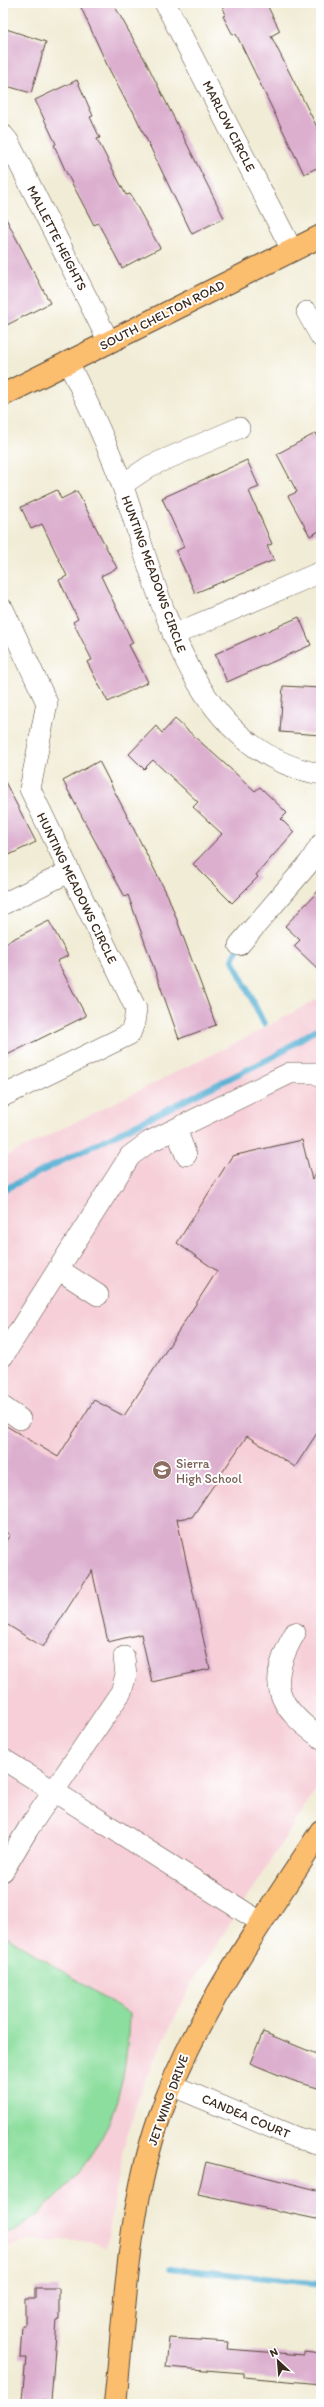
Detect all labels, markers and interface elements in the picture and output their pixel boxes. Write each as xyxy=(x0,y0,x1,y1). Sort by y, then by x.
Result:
street label: MARLOW CIRCLE xyxy=(200,78,258,174)
street label: MALLETTE HEIGHTS xyxy=(24,183,90,293)
street label: SOUTH CHELTON ROAD xyxy=(97,277,227,353)
street label: HUNTING MEADOWS CIRCLE xyxy=(119,493,189,655)
street label: HUNTING MEADOWS CIRCLE xyxy=(34,810,120,966)
place label: Sierra High School xyxy=(176,1456,242,1486)
school or university icon: Sierra High School xyxy=(151,1459,173,1481)
street label: JET WING DRIVE xyxy=(145,2053,191,2147)
street label: CANDEA COURT xyxy=(200,2091,293,2142)
north arrow xyxy=(258,2341,298,2381)
text: N xyxy=(268,2345,280,2360)

